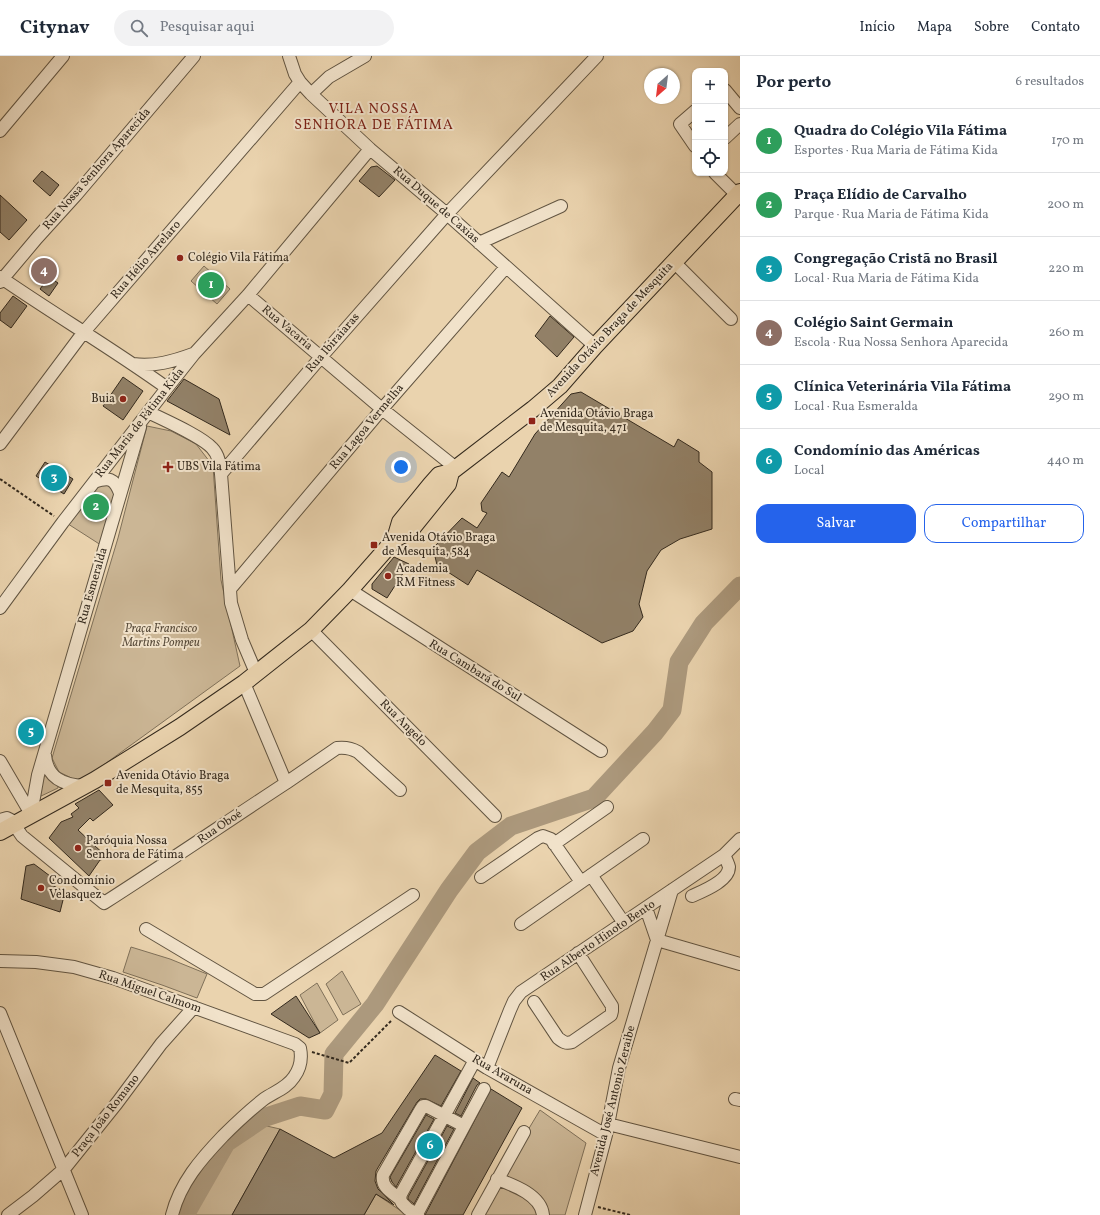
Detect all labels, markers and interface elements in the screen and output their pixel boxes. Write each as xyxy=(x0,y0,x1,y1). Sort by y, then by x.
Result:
search box xyxy=(114,10,394,46)
text: Citynav xyxy=(20,15,90,41)
icon: search xyxy=(128,17,150,39)
text: Pesquisar aqui xyxy=(160,17,255,38)
text: Início xyxy=(859,18,895,37)
text: Mapa xyxy=(917,18,952,37)
text: Sobre xyxy=(974,18,1009,37)
text: Contato xyxy=(1031,18,1080,37)
north arrow xyxy=(644,68,680,104)
map controls xyxy=(692,68,728,176)
button: + xyxy=(692,68,728,104)
text: Por perto xyxy=(756,71,831,94)
text: 6 resultados xyxy=(1016,73,1084,91)
district label: VILA NOSSA SENHORA DE FÁTIMA xyxy=(294,100,454,135)
button: − xyxy=(692,104,728,140)
street label: Rua Nossa Senhora Aparecida xyxy=(39,105,155,233)
text: Quadra do Colégio Vila Fátima xyxy=(794,121,1007,142)
text: 1 xyxy=(766,132,772,150)
text: 170 m xyxy=(1051,132,1084,150)
button: locate xyxy=(692,140,728,176)
text: Esportes · Rua Maria de Fátima Kida xyxy=(794,142,998,160)
street label: Rua Duque de Caxias xyxy=(389,163,483,247)
text: Praça Elídio de Carvalho xyxy=(794,185,967,206)
text: 2 xyxy=(766,196,772,214)
text: 200 m xyxy=(1047,196,1084,214)
text: Parque · Rua Maria de Fátima Kida xyxy=(794,206,989,224)
street label: Rua Hélio Arrelaro xyxy=(107,217,185,303)
text: Congregação Cristã no Brasil xyxy=(794,249,998,270)
place label: Colégio Vila Fátima xyxy=(188,250,289,266)
marker: Colégio Vila Fátima xyxy=(175,253,185,263)
pin: 4 xyxy=(31,256,57,286)
street label: Avenida Otávio Braga de Mesquita xyxy=(543,259,677,401)
text: 3 xyxy=(766,260,772,278)
text: 220 m xyxy=(1048,260,1084,278)
pin: 1 xyxy=(198,270,224,300)
text: Local · Rua Maria de Fátima Kida xyxy=(794,270,979,288)
street label: Rua Vacaria xyxy=(258,302,316,354)
street label: Rua Ibiraiaras xyxy=(303,310,363,376)
text: Colégio Saint Germain xyxy=(794,313,953,334)
text: 4 xyxy=(765,324,773,342)
text: 260 m xyxy=(1049,324,1084,342)
text: Escola · Rua Nossa Senhora Aparecida xyxy=(794,334,1008,352)
street label: Rua Maria de Fátima Kida xyxy=(92,365,188,481)
text: Clínica Veterinária Vila Fátima xyxy=(794,377,1011,398)
street label: Rua Lagoa Vermelha xyxy=(326,381,408,473)
text: 5 xyxy=(766,388,772,406)
text: 290 m xyxy=(1048,388,1084,406)
place label: Buia xyxy=(91,391,115,407)
marker: Buia xyxy=(118,394,128,404)
text: Local · Rua Esmeralda xyxy=(794,398,918,416)
place label: Avenida Otávio Braga de Mesquita, 471 xyxy=(540,406,653,436)
marker: Avenida Otávio Braga de Mesquita, 471 xyxy=(527,416,537,426)
text: Condomínio das Américas xyxy=(794,441,980,462)
text: 6 xyxy=(765,452,773,470)
text: 440 m xyxy=(1047,452,1084,470)
your location xyxy=(391,457,411,477)
place label: UBS Vila Fátima xyxy=(177,459,261,475)
marker: UBS Vila Fátima xyxy=(162,461,174,473)
text: Local xyxy=(794,462,824,480)
pin: 3 xyxy=(41,463,67,493)
pin: 2 xyxy=(83,492,109,522)
button: Salvar xyxy=(756,504,916,543)
button: Compartilhar xyxy=(924,504,1084,543)
place label: Avenida Otávio Braga de Mesquita, 584 xyxy=(382,530,495,560)
marker: Avenida Otávio Braga de Mesquita, 584 xyxy=(369,540,379,550)
street label: Rua Esmeralda xyxy=(74,546,112,626)
place label: Academia RM Fitness xyxy=(396,561,455,591)
marker: Academia RM Fitness xyxy=(383,571,393,581)
park label: Praça Francisco Martins Pompeu xyxy=(121,621,200,651)
street label: Rua Cambará do Sul xyxy=(426,636,525,706)
street label: Rua Angelo xyxy=(376,696,430,750)
pin: 5 xyxy=(18,717,44,747)
place label: Avenida Otávio Braga de Mesquita, 855 xyxy=(116,768,229,798)
marker: Avenida Otávio Braga de Mesquita, 855 xyxy=(103,778,113,788)
street label: Rua Oboé xyxy=(194,806,246,848)
place label: Paróquia Nossa Senhora de Fátima xyxy=(86,833,184,863)
marker: Paróquia Nossa Senhora de Fátima xyxy=(73,843,83,853)
place label: Condomínio Velasquez xyxy=(49,873,115,903)
marker: Condomínio Velasquez xyxy=(36,883,46,893)
street label: Rua Alberto Hinoto Bento xyxy=(537,897,659,985)
street label: Rua Miguel Calmom xyxy=(96,967,204,1017)
street label: Avenida José Antonio Zeraibe xyxy=(587,1024,640,1178)
street label: Rua Araruna xyxy=(469,1051,535,1099)
street label: Praça João Romano xyxy=(69,1071,143,1161)
pin: 6 xyxy=(417,1131,443,1161)

